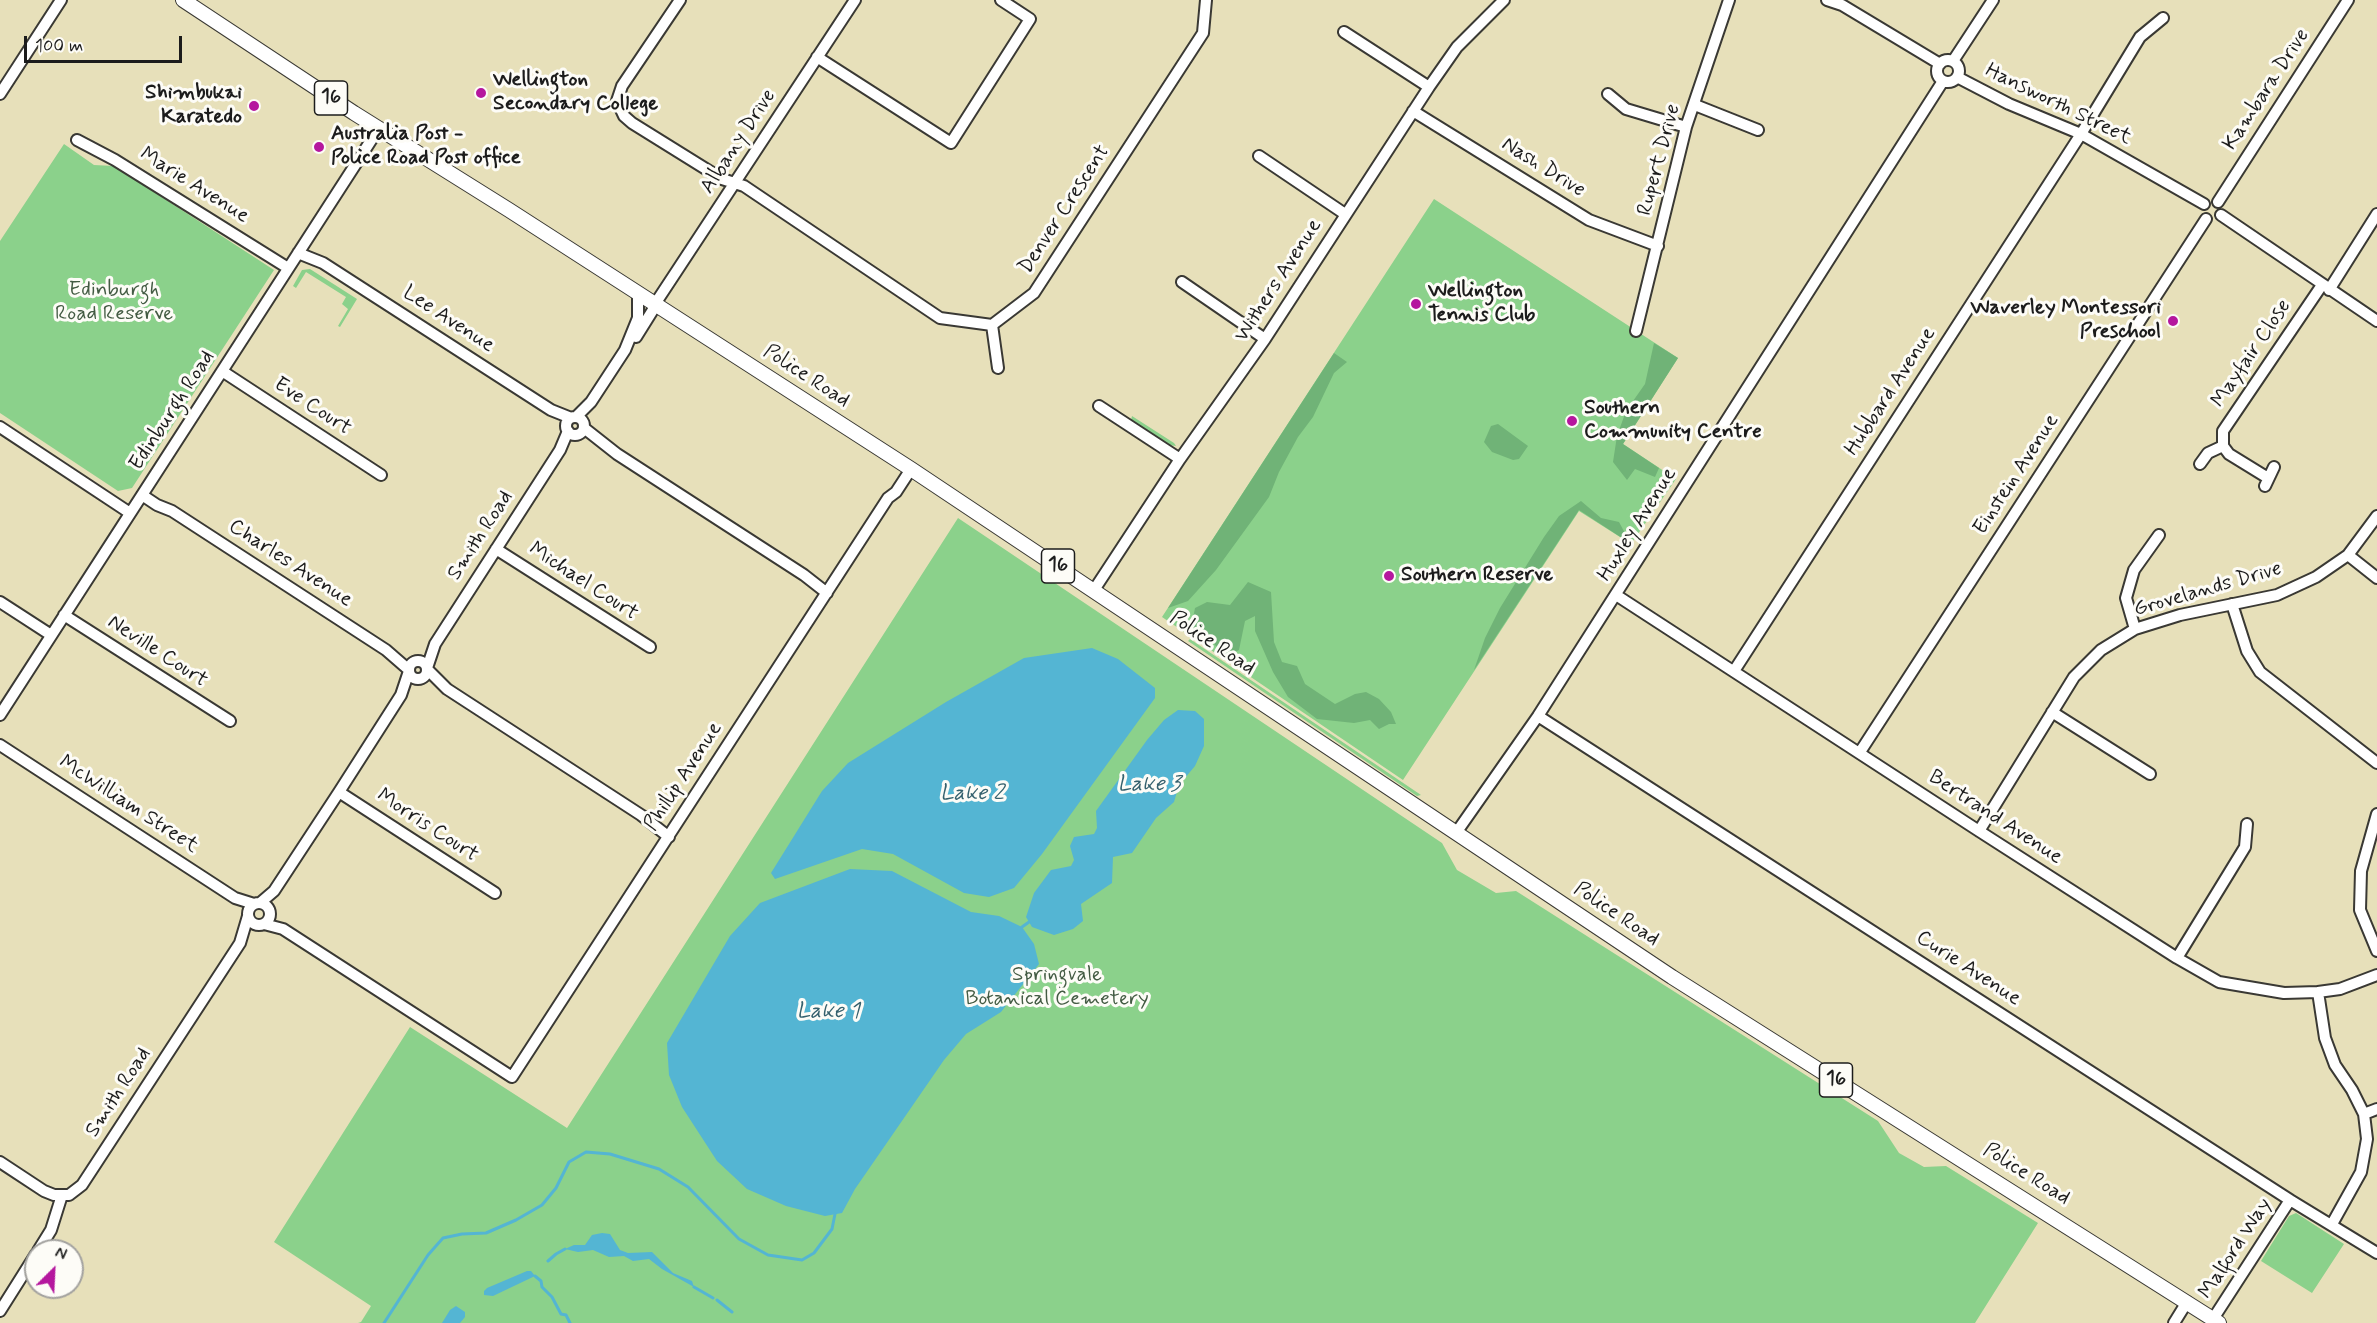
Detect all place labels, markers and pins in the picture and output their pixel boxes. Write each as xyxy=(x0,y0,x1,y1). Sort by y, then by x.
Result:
place label: Wellington Secondary College xyxy=(493,68,658,118)
place label: Shimbukai Karatedo xyxy=(145,81,242,131)
marker: Wellington Secondary College xyxy=(474,86,488,100)
marker: Shimbukai Karatedo xyxy=(247,99,261,113)
place label: Australia Post - Police Road Post office xyxy=(331,122,521,172)
marker: Australia Post - Police Road Post office xyxy=(312,140,326,154)
place label: Wellington Tennis Club xyxy=(1428,279,1535,329)
place label: Waverley Montessori Preschool xyxy=(1971,296,2161,346)
marker: Wellington Tennis Club xyxy=(1409,297,1423,311)
marker: Waverley Montessori Preschool xyxy=(2166,314,2180,328)
place label: Southern Community Centre xyxy=(1584,396,1762,446)
marker: Southern Community Centre xyxy=(1565,414,1579,428)
place label: Southern Reserve xyxy=(1401,563,1553,589)
marker: Southern Reserve xyxy=(1382,569,1396,583)

